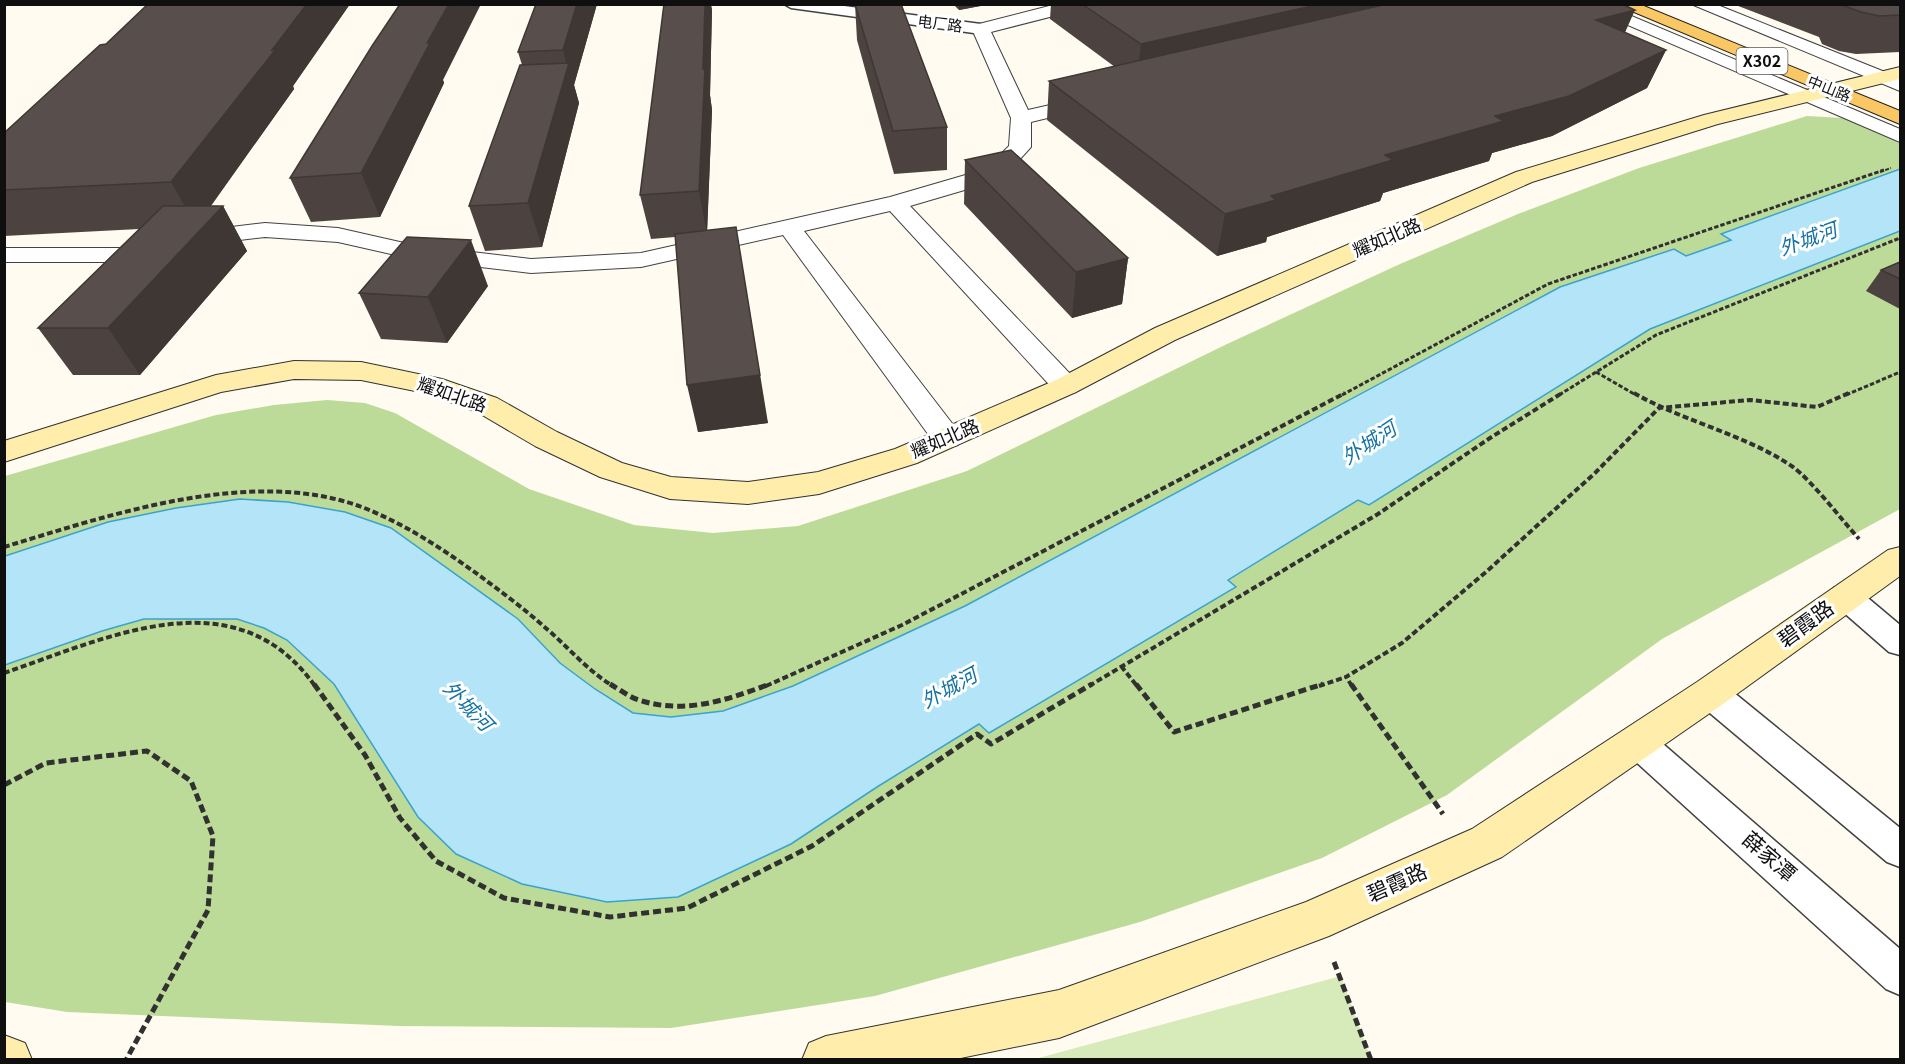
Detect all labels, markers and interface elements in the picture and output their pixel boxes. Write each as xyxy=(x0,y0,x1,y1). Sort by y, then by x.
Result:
street label: 电厂路 xyxy=(917,9,964,36)
road number: X302 xyxy=(1736,48,1788,74)
street label: 中山路 xyxy=(1805,69,1854,106)
street label: 耀如北路 xyxy=(1348,210,1424,262)
water label: 外城河 xyxy=(1774,212,1844,261)
street label: 耀如北路 xyxy=(414,369,491,417)
street label: 耀如北路 xyxy=(906,411,982,463)
water label: 外城河 xyxy=(1335,411,1405,470)
street label: 碧霞路 xyxy=(1771,592,1839,653)
water label: 外城河 xyxy=(915,658,985,714)
water label: 外城河 xyxy=(438,673,503,739)
street label: 薛家潭 xyxy=(1737,824,1804,887)
street label: 碧霞路 xyxy=(1361,855,1431,908)

